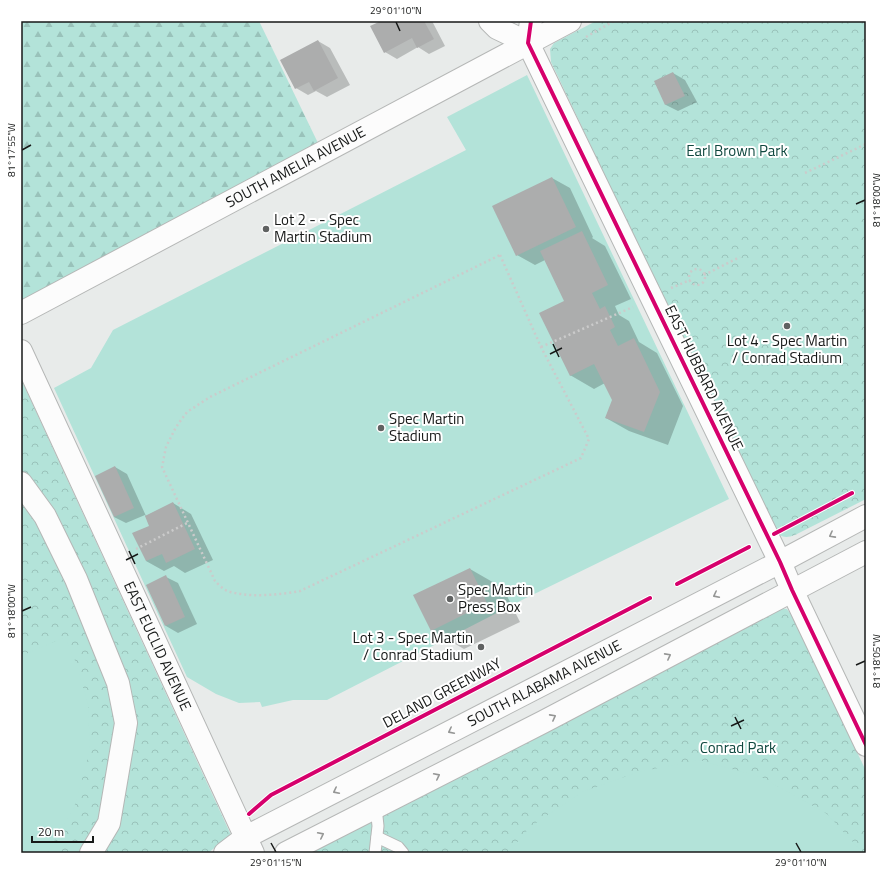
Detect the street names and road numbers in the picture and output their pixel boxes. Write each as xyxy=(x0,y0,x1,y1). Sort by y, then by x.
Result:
street label: SOUTH AMELIA AVENUE xyxy=(221,120,369,213)
street label: EAST HUBBARD AVENUE xyxy=(659,301,750,454)
street label: EAST EUCLID AVENUE xyxy=(118,577,198,714)
street label: SOUTH ALABAMA AVENUE xyxy=(463,634,625,732)
street label: DELAND GREENWAY xyxy=(378,651,505,734)

